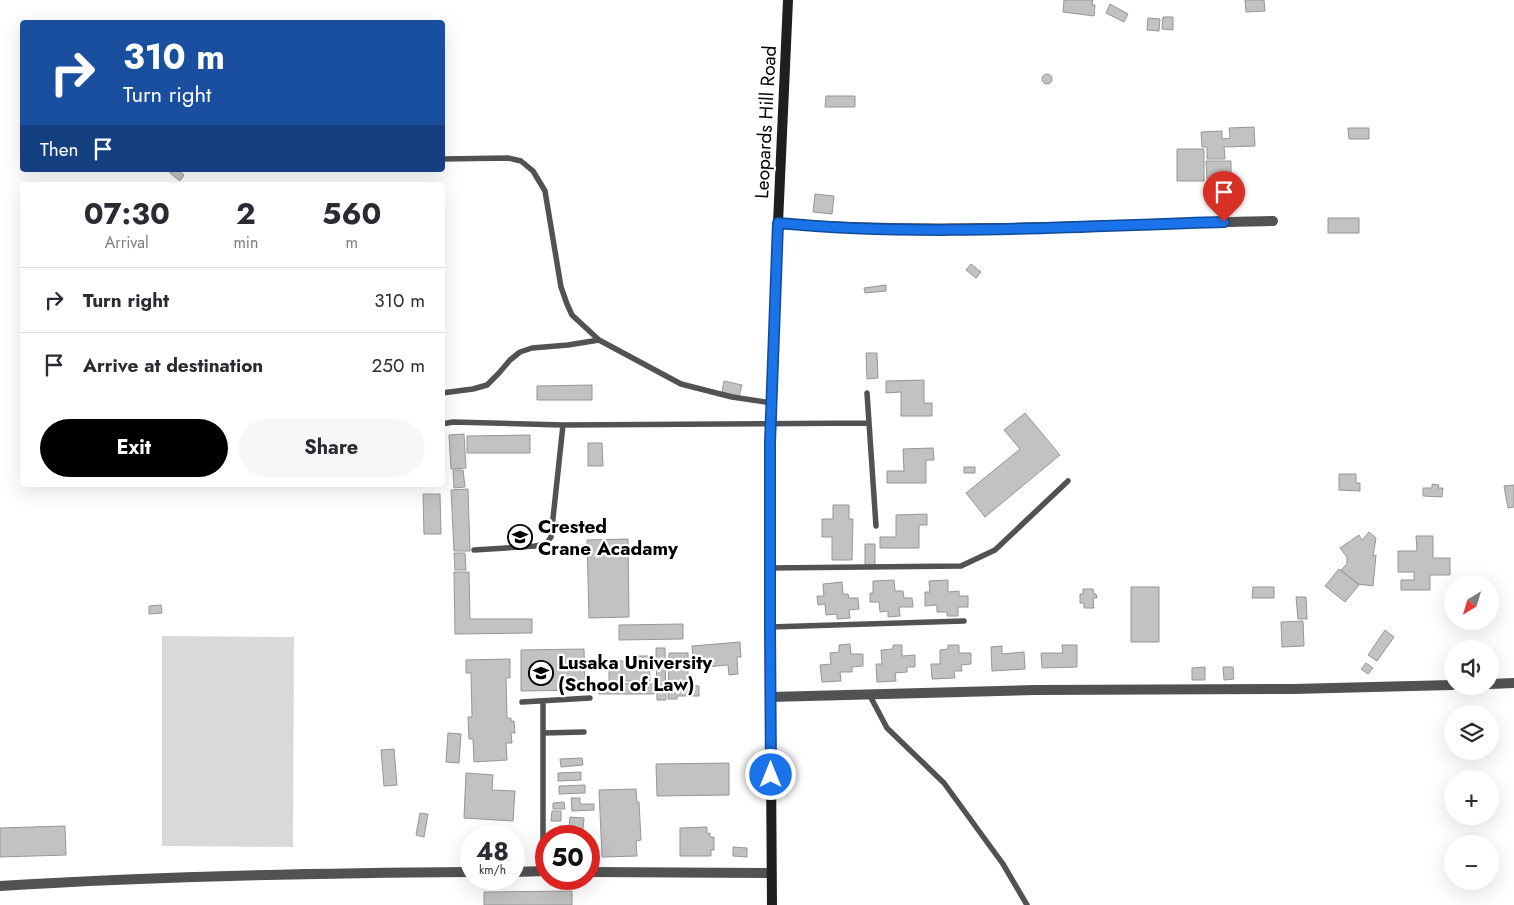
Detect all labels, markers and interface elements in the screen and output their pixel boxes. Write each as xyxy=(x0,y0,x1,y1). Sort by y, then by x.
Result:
text: 310 m xyxy=(123,32,225,82)
icon: right xyxy=(40,40,105,105)
street label: Leopards Hill Road xyxy=(748,45,783,199)
text: Turn right xyxy=(123,78,211,110)
icon: arrive xyxy=(89,135,117,163)
text: Then xyxy=(40,136,79,163)
pin xyxy=(1203,171,1245,222)
icon: arrive xyxy=(1210,178,1238,206)
text: 07:30 xyxy=(84,192,170,235)
text: 2 xyxy=(236,192,256,235)
text: 560 xyxy=(322,192,381,235)
text: Arrival xyxy=(105,231,149,254)
text: min xyxy=(233,231,258,254)
text: m xyxy=(345,231,358,254)
icon: right xyxy=(40,286,68,314)
text: Turn right xyxy=(83,287,169,314)
text: 310 m xyxy=(374,287,425,314)
icon: arrive xyxy=(40,351,68,379)
text: Arrive at destination xyxy=(83,352,263,379)
text: 250 m xyxy=(372,352,425,379)
button: Exit xyxy=(40,419,228,477)
button: Share xyxy=(238,419,425,477)
place label: Crested Crane Acadamy xyxy=(538,513,679,562)
school or university icon: Crested Crane Acadamy xyxy=(507,524,533,550)
north arrow xyxy=(1444,575,1499,630)
map controls xyxy=(1444,575,1499,890)
button: sound xyxy=(1444,640,1499,695)
place label: Lusaka University (School of Law) xyxy=(558,649,713,698)
school or university icon: Lusaka University (School of Law) xyxy=(528,660,554,686)
button: layers xyxy=(1444,705,1499,760)
position arrow xyxy=(744,748,796,800)
button: + xyxy=(1444,770,1499,825)
speed limit sign: 50 xyxy=(535,825,600,890)
text: 48 xyxy=(476,833,509,869)
button: − xyxy=(1444,835,1499,890)
text: km/h xyxy=(479,861,506,879)

